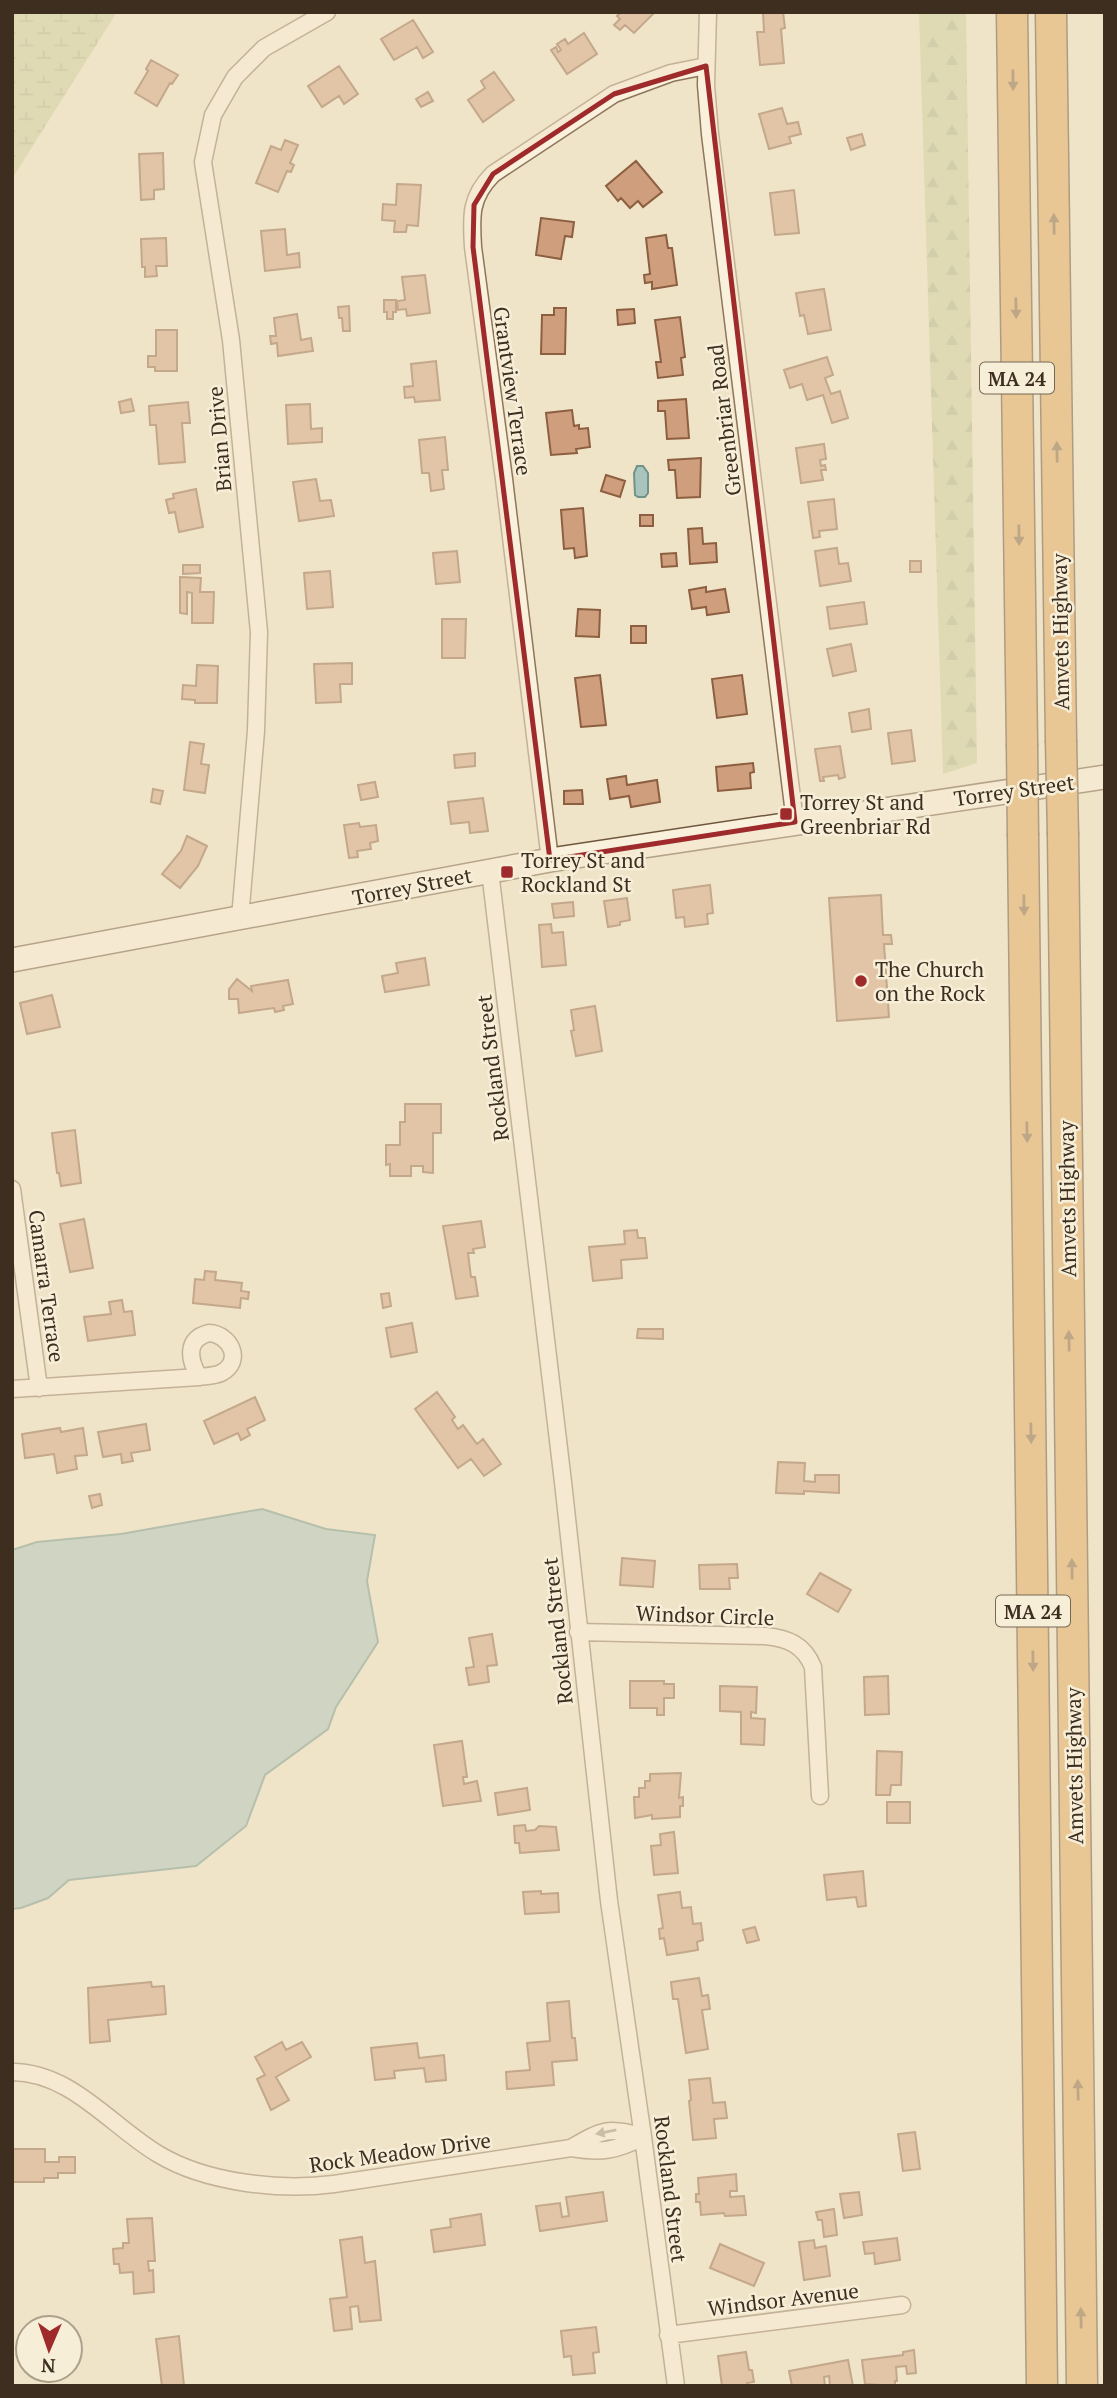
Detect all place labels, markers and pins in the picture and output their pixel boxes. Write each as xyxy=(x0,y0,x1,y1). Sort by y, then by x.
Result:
place label: Torrey St and Greenbriar Rd xyxy=(800,788,931,840)
marker: Torrey St and Greenbriar Rd xyxy=(778,806,794,822)
place label: Torrey St and Rockland St xyxy=(521,846,646,898)
marker: Torrey St and Rockland St xyxy=(499,864,515,880)
place label: The Church on the Rock xyxy=(875,955,985,1007)
marker: The Church on the Rock xyxy=(853,973,869,989)

